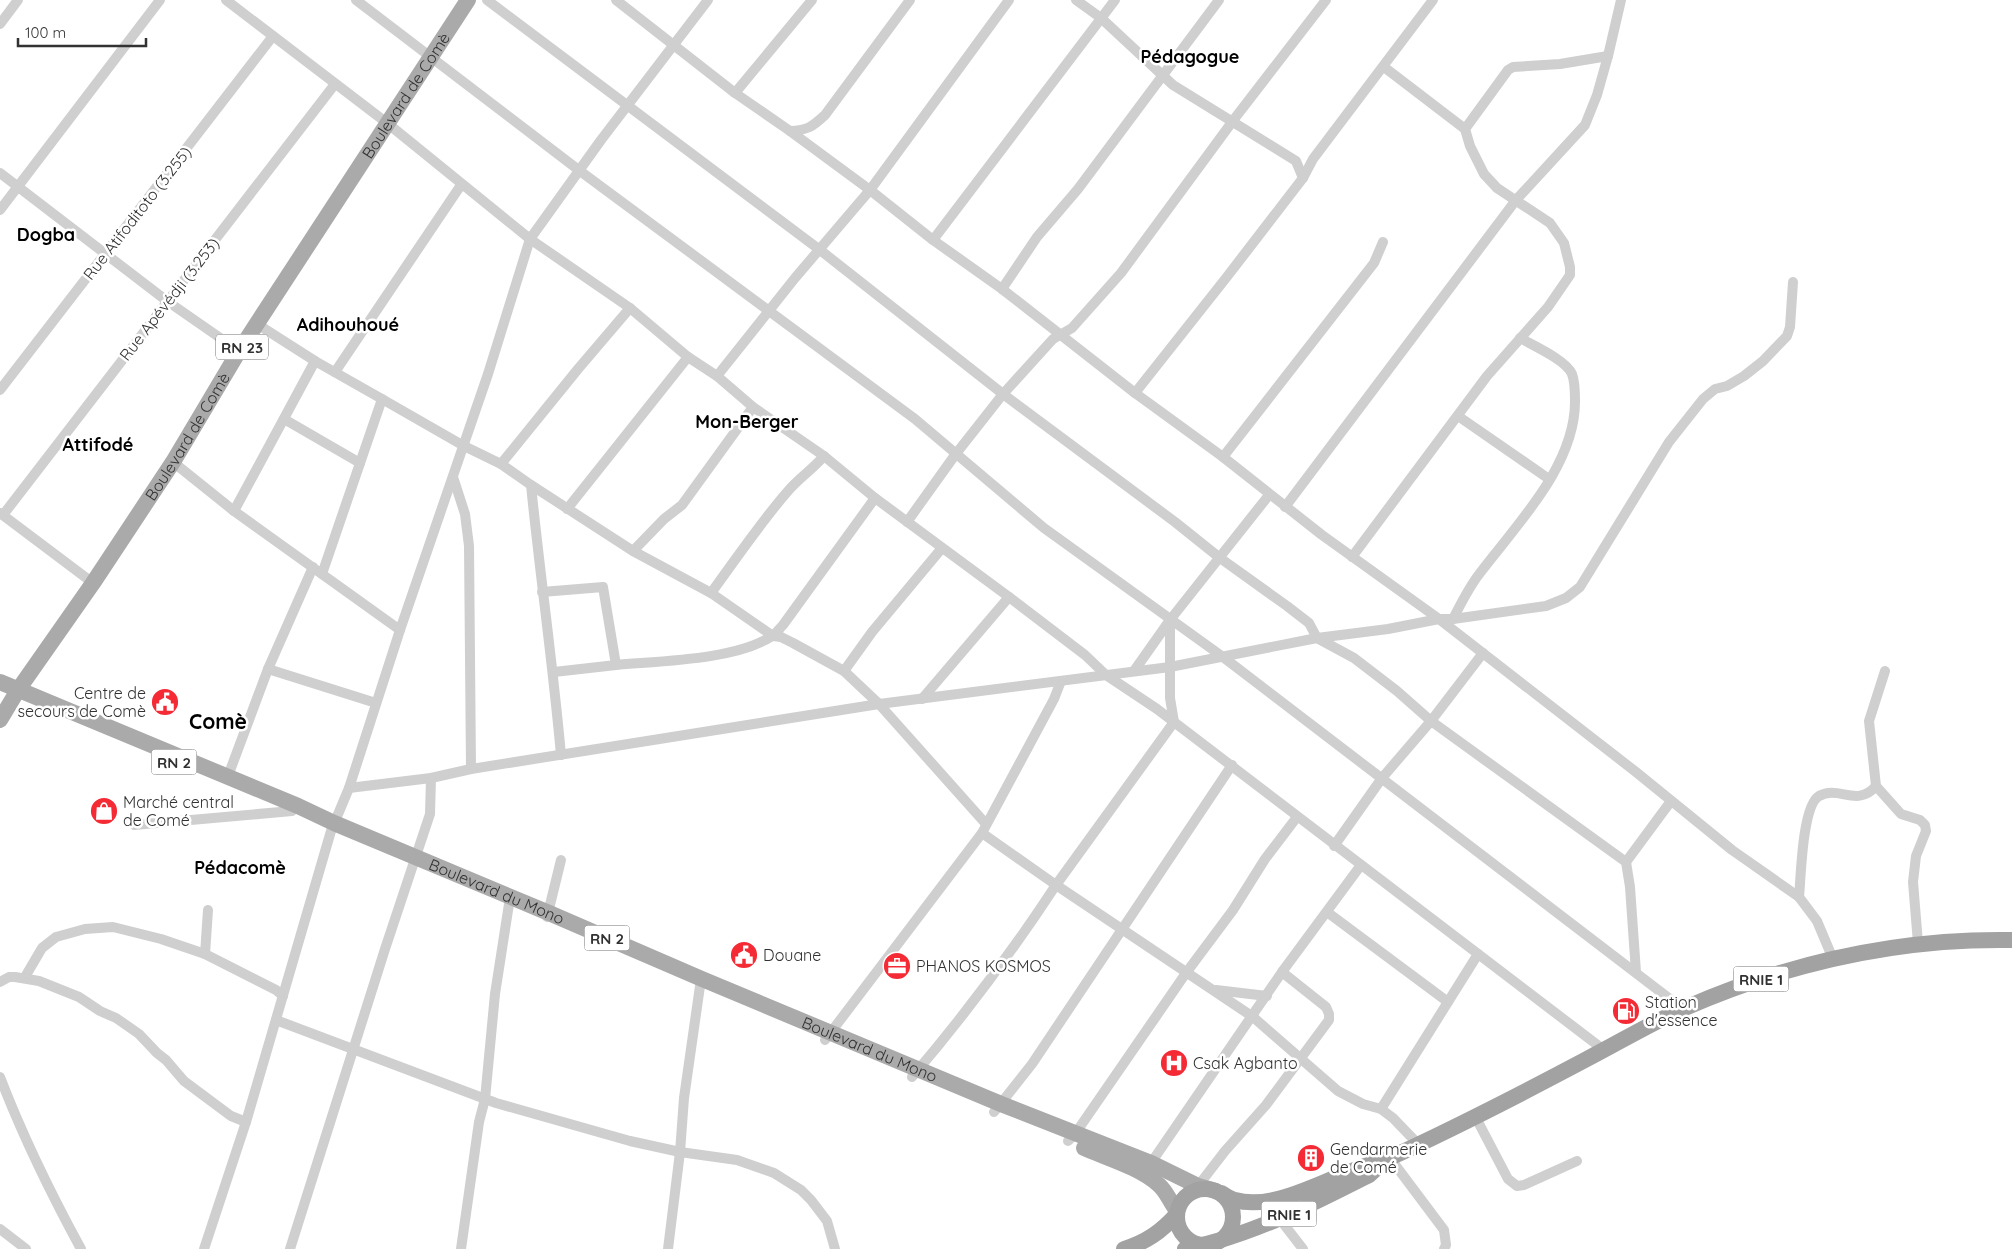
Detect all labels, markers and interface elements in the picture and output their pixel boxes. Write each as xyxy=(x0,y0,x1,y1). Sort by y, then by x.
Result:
scale bar xyxy=(18,15,145,47)
text: 100 m xyxy=(25,23,66,42)
street label: Boulevard de Comè xyxy=(357,29,454,162)
district label: Pédagogue xyxy=(1141,45,1239,68)
street label: Rue Atifoditoto (3.255) xyxy=(79,142,195,284)
district label: Dogba xyxy=(17,223,75,246)
street label: Rue Apévédji (3.253) xyxy=(115,234,223,364)
district label: Adihouhoué xyxy=(297,313,399,336)
road number: RN 23 xyxy=(216,334,268,360)
street label: Boulevard de Comè xyxy=(140,369,234,504)
district label: Mon-Berger xyxy=(695,410,799,433)
district label: Attifodé xyxy=(63,433,133,456)
place label: Centre de secours de Comè xyxy=(18,683,146,721)
public building icon: Centre de secours de Comè xyxy=(150,687,180,717)
district label: Comè xyxy=(189,708,247,734)
road number: RN 2 xyxy=(152,750,196,774)
place label: Marché central de Comé xyxy=(123,792,234,830)
shop icon: Marché central de Comé xyxy=(89,796,119,826)
street label: Boulevard du Mono xyxy=(426,854,567,928)
district label: Pédacomè xyxy=(194,856,286,879)
road number: RN 2 xyxy=(584,926,630,950)
public building icon: Douane xyxy=(729,940,759,970)
place label: Douane xyxy=(763,945,821,965)
office icon: PHANOS KOSMOS xyxy=(882,951,912,981)
place label: PHANOS KOSMOS xyxy=(916,956,1051,976)
road number: RNIE 1 xyxy=(1734,966,1788,992)
place label: Station d'essence xyxy=(1645,992,1717,1030)
fuel station icon: Station d'essence xyxy=(1611,996,1641,1026)
street label: Boulevard du Mono xyxy=(799,1012,940,1086)
hospital icon: Csak Agbanto xyxy=(1159,1048,1189,1078)
place label: Csak Agbanto xyxy=(1193,1053,1298,1073)
place label: Gendarmerie de Comé xyxy=(1330,1139,1427,1177)
building icon: Gendarmerie de Comé xyxy=(1296,1143,1326,1173)
road number: RNIE 1 xyxy=(1262,1202,1316,1226)

